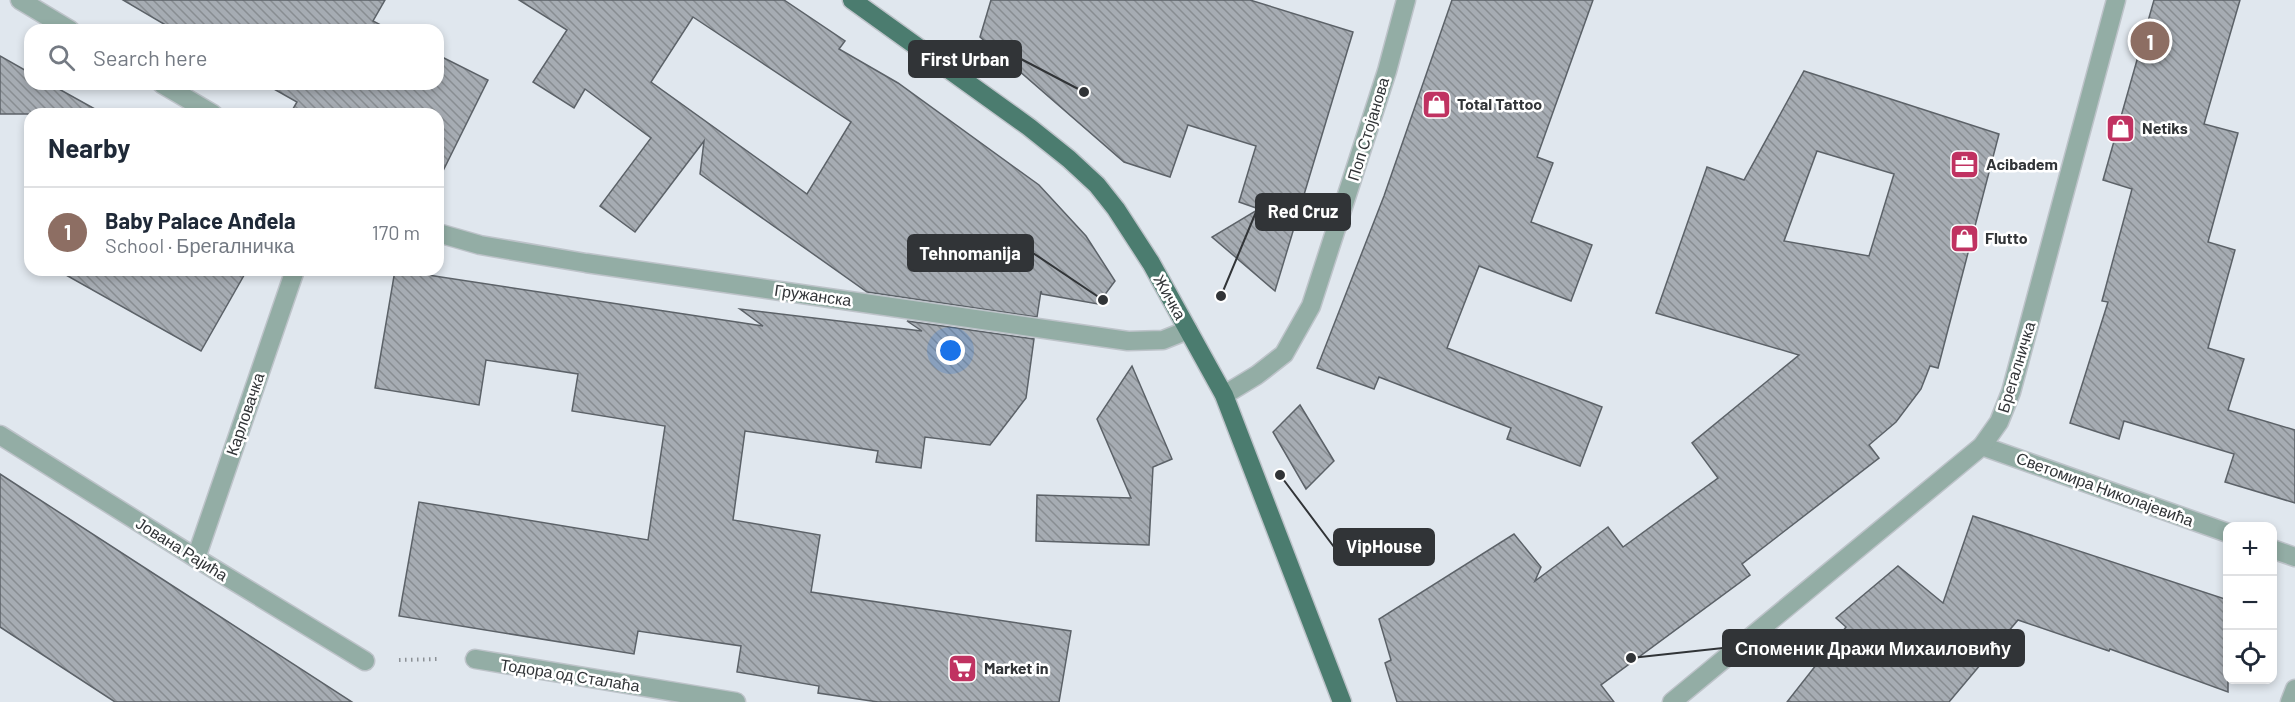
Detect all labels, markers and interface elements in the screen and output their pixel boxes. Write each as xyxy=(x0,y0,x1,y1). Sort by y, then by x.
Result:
pin: 1 xyxy=(2130,18,2170,63)
search box xyxy=(24,24,444,90)
icon: search xyxy=(45,41,78,74)
callout: First Urban xyxy=(909,41,1021,77)
text: Search here xyxy=(93,44,207,70)
text: First Urban xyxy=(921,48,1009,70)
street label: Поп Стојанова xyxy=(1343,75,1392,183)
shop icon: Total Tattoo xyxy=(1420,88,1452,120)
place label: Total Tattoo xyxy=(1457,94,1542,113)
shop icon: Netiks xyxy=(2105,112,2137,144)
place label: Netiks xyxy=(2142,118,2188,137)
text: Nearby xyxy=(48,132,130,163)
office icon: Acibadem xyxy=(1949,148,1981,180)
place label: Acibadem xyxy=(1986,154,2058,173)
callout: Red Cruz xyxy=(1256,194,1350,230)
text: Red Cruz xyxy=(1268,200,1338,222)
text: Baby Palace Anđela xyxy=(105,207,296,233)
text: 1 xyxy=(64,220,71,244)
text: 170 m xyxy=(372,220,420,244)
shop icon: Flutto xyxy=(1948,222,1980,254)
place label: Flutto xyxy=(1985,228,2028,247)
text: School · Брегалничка xyxy=(105,233,294,257)
callout: Tehnomanija xyxy=(908,235,1033,271)
text: Tehnomanija xyxy=(919,242,1021,264)
street label: Жичка xyxy=(1150,271,1191,323)
street label: Гружанска xyxy=(773,280,853,309)
street label: Брегалничка xyxy=(1993,319,2038,415)
your location xyxy=(936,336,965,365)
street label: Карловачка xyxy=(221,370,268,458)
street label: Светомира Николајевића xyxy=(2014,448,2197,530)
street label: Јована Рајића xyxy=(133,513,232,584)
map controls xyxy=(2223,522,2277,684)
button: + xyxy=(2223,522,2277,576)
callout: VipHouse xyxy=(1334,529,1434,565)
text: VipHouse xyxy=(1346,535,1422,557)
button: − xyxy=(2223,576,2277,630)
callout: Споменик Дражи Михаиловићу xyxy=(1723,630,2024,666)
button: locate xyxy=(2223,630,2277,684)
text: Споменик Дражи Михаиловићу xyxy=(1735,637,2011,659)
supermarket icon: Market in xyxy=(947,652,979,684)
street label: Тодора од Сталаћа xyxy=(499,654,641,695)
place label: Market in xyxy=(984,658,1048,677)

